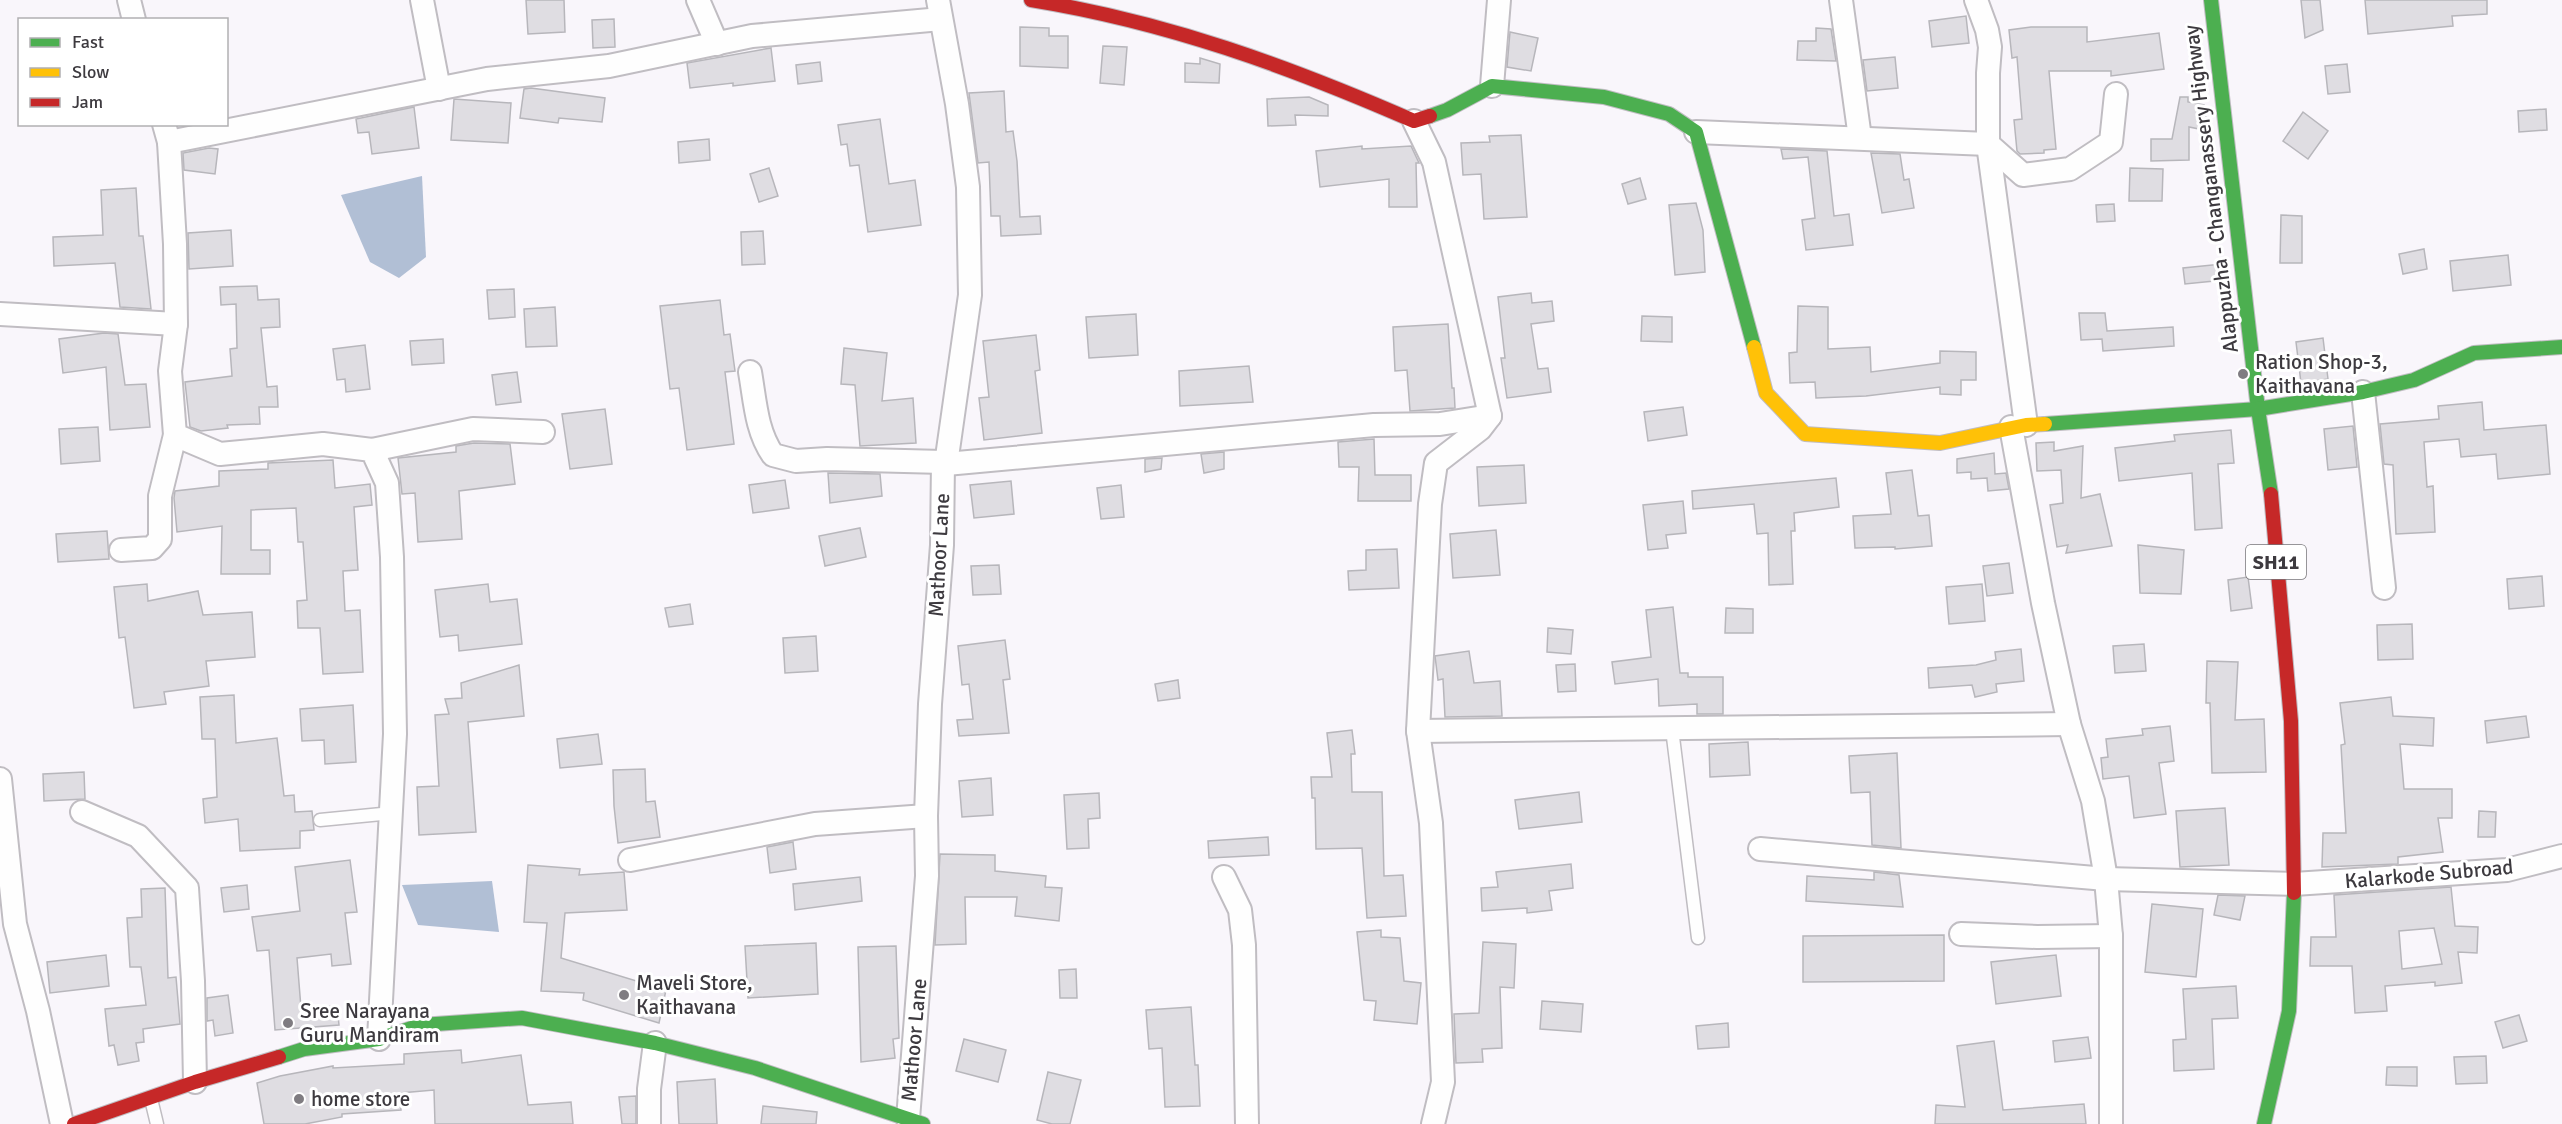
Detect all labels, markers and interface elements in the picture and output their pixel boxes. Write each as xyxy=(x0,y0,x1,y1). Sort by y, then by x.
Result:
legend xyxy=(18,18,228,126)
street label: Alappuzha - Changanassery Highway xyxy=(2178,23,2244,354)
text: Fast xyxy=(72,31,104,53)
text: Slow xyxy=(72,61,109,83)
text: Jam xyxy=(72,91,103,113)
place label: Ration Shop-3, Kaithavana xyxy=(2255,349,2388,399)
marker: Ration Shop-3, Kaithavana xyxy=(2236,367,2250,381)
street label: Mathoor Lane xyxy=(923,493,955,617)
road number: SH11 xyxy=(2246,545,2306,579)
street label: Kalarkode Subroad xyxy=(2344,854,2514,894)
place label: Maveli Store, Kaithavana xyxy=(636,970,753,1020)
street label: Mathoor Lane xyxy=(896,977,932,1103)
marker: Maveli Store, Kaithavana xyxy=(617,988,631,1002)
place label: Sree Narayana Guru Mandiram xyxy=(300,998,440,1048)
marker: Sree Narayana Guru Mandiram xyxy=(281,1016,295,1030)
place label: home store xyxy=(311,1086,410,1112)
marker: home store xyxy=(292,1092,306,1106)

